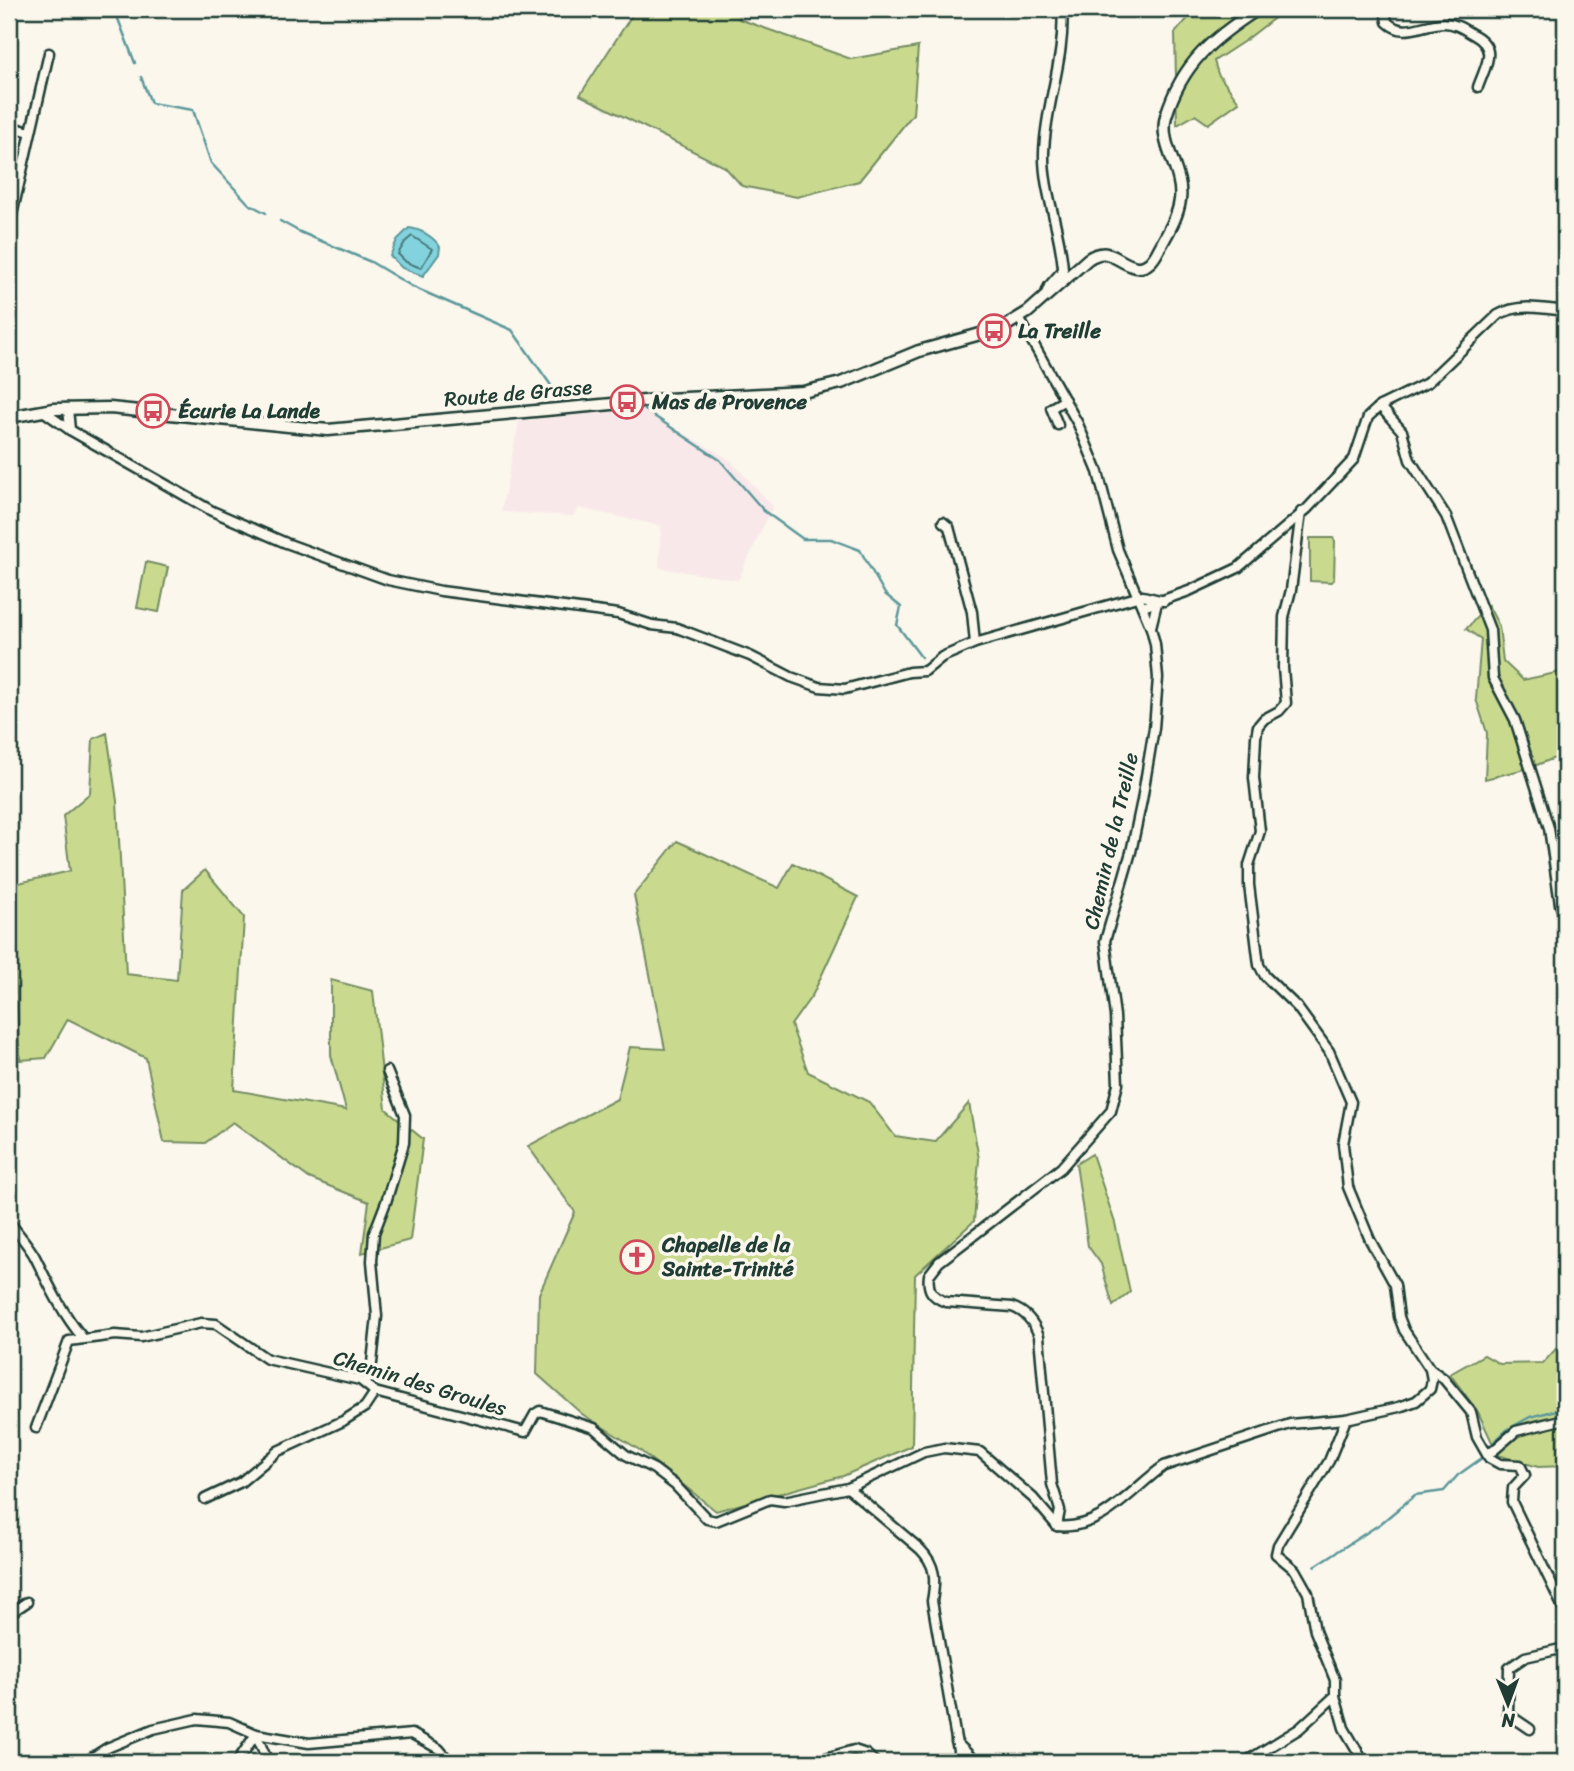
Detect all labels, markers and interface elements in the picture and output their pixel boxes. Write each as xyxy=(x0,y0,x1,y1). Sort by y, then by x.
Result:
bus stop icon: La Treille xyxy=(975,312,1013,350)
place label: La Treille xyxy=(1018,312,1101,350)
street label: Route de Grasse xyxy=(442,368,594,418)
bus stop icon: Mas de Provence xyxy=(608,383,646,421)
place label: Mas de Provence xyxy=(651,383,807,421)
bus stop icon: Écurie La Lande xyxy=(134,392,172,430)
place label: Écurie La Lande xyxy=(178,392,321,430)
street label: Chemin de la Treille xyxy=(1072,748,1150,933)
place label: Chapelle de la Sainte-Trinité xyxy=(661,1226,794,1288)
church icon: Chapelle de la Sainte-Trinité xyxy=(618,1238,656,1276)
street label: Chemin des Groules xyxy=(329,1339,512,1427)
north arrow xyxy=(1472,1670,1542,1740)
text: N xyxy=(1501,1704,1516,1737)

